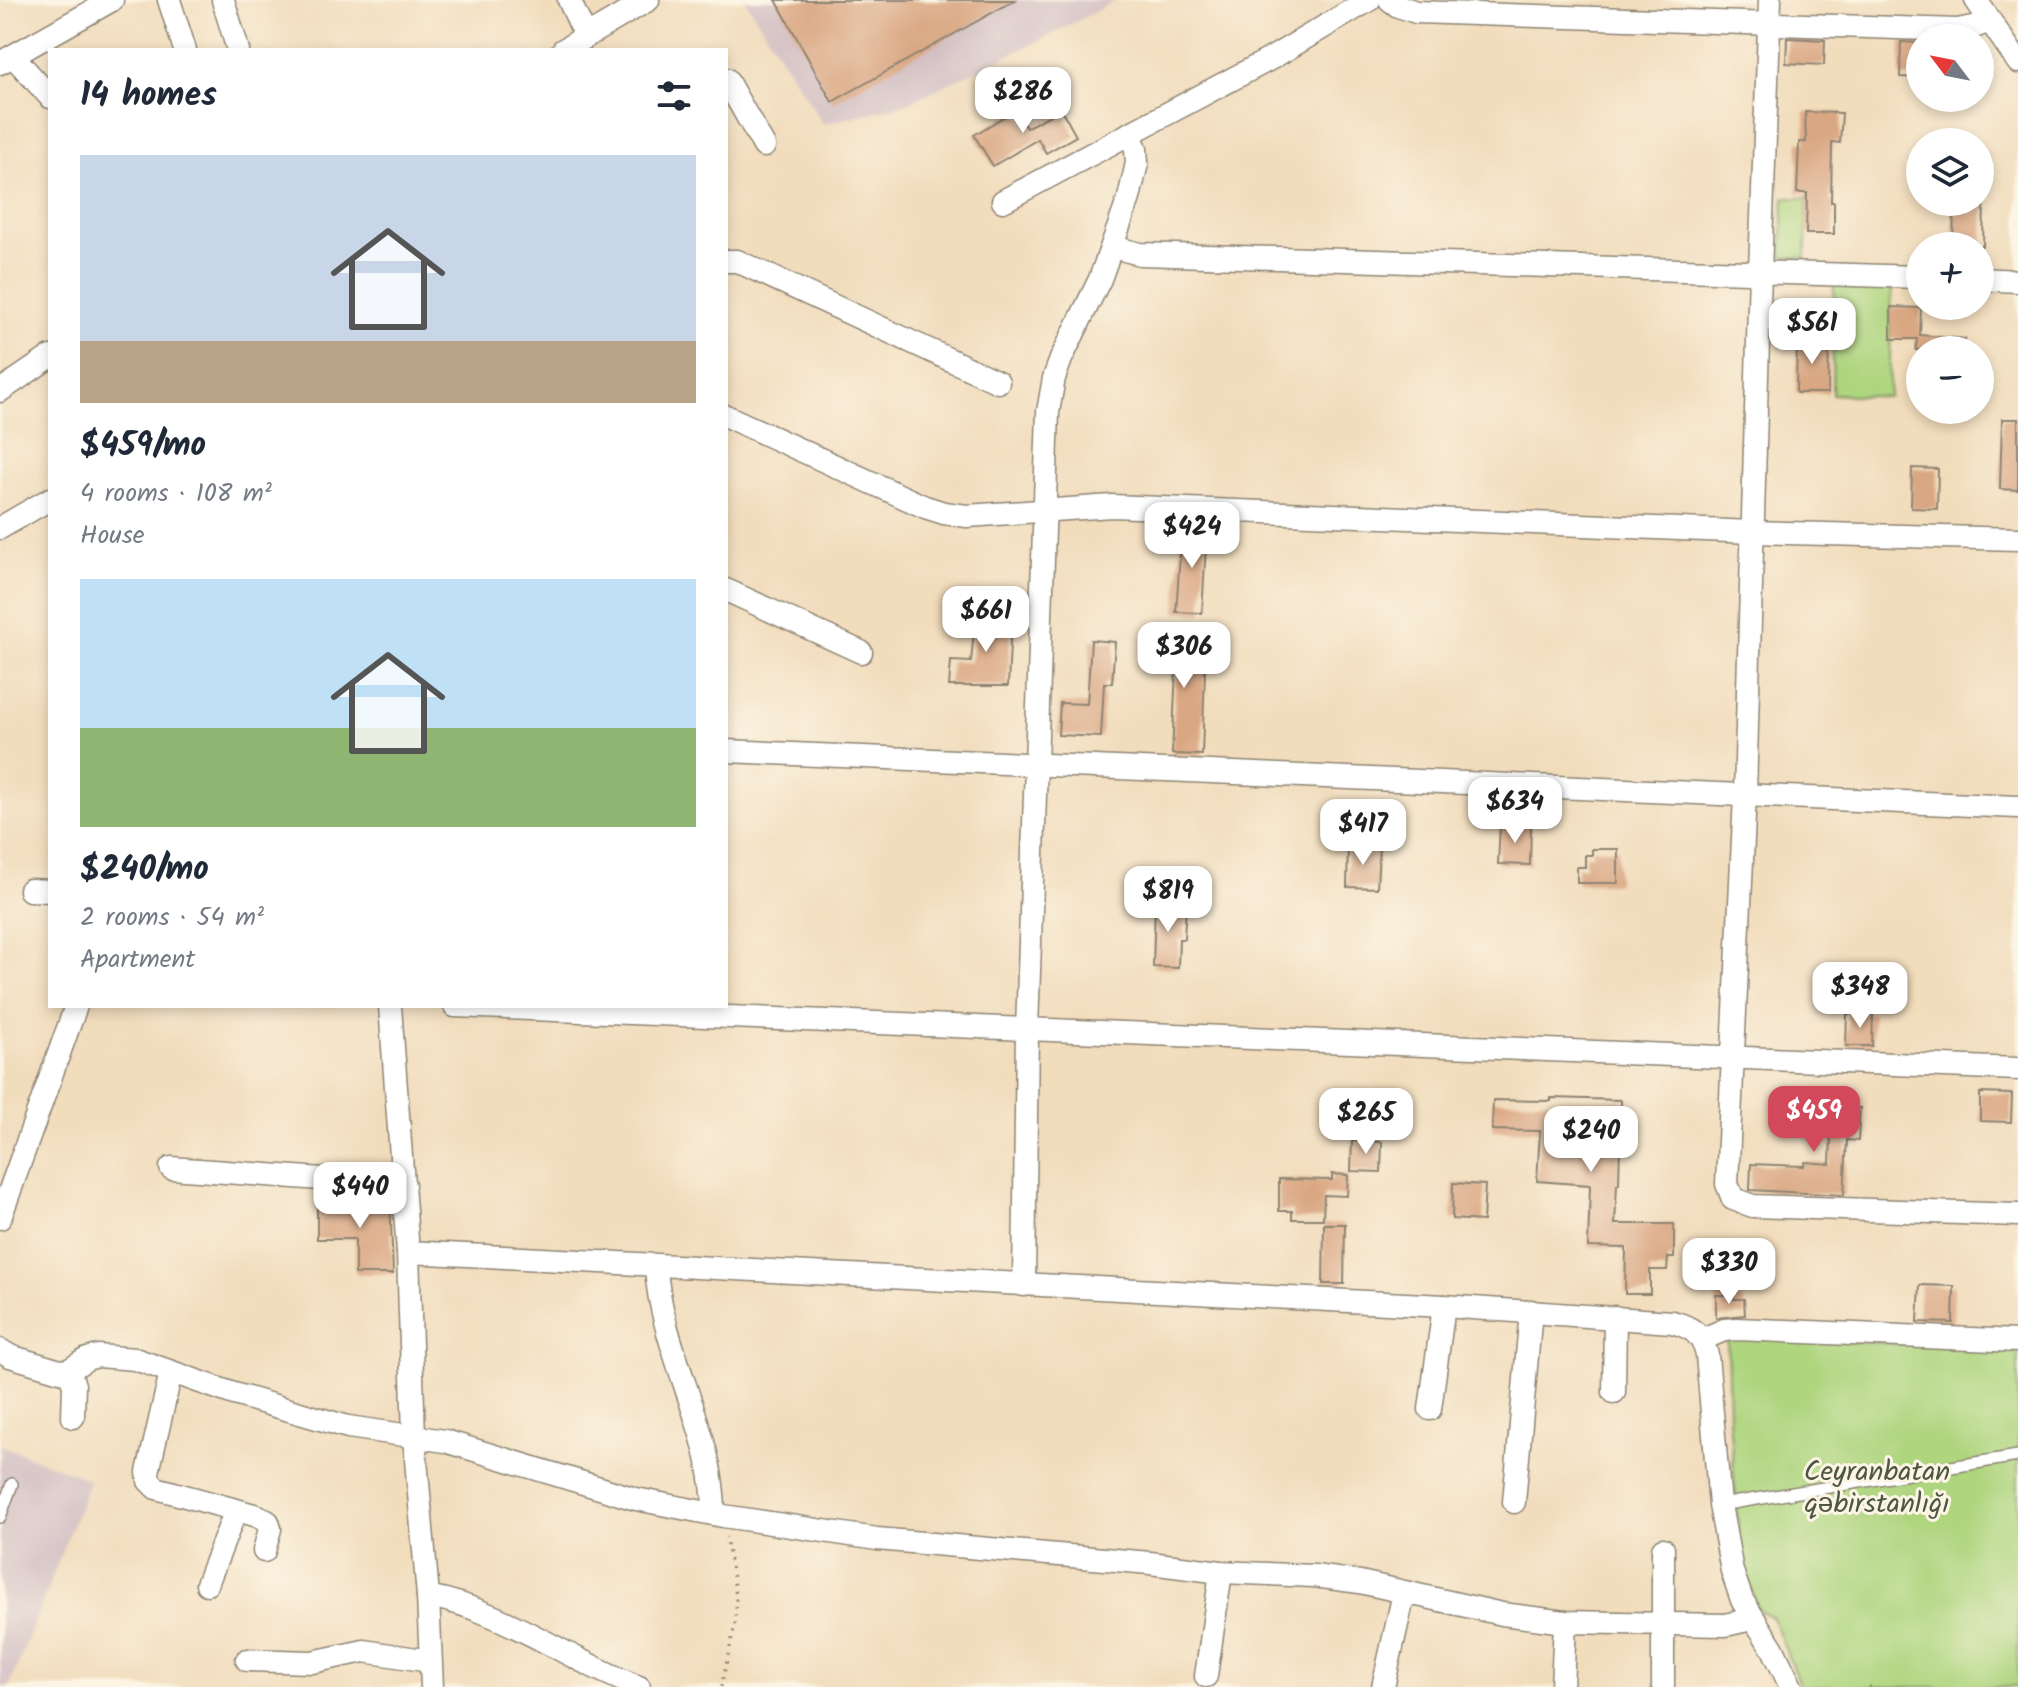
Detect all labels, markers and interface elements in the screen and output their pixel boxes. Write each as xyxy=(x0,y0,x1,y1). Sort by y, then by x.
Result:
north arrow xyxy=(1906,24,1994,112)
map controls xyxy=(1906,24,1994,424)
pin: $286 xyxy=(976,67,1070,135)
text: 14 homes xyxy=(80,69,217,123)
text: $286 xyxy=(993,72,1053,114)
icon: filters xyxy=(652,74,696,118)
button: layers xyxy=(1906,128,1994,216)
icon: home xyxy=(316,207,460,351)
button: + xyxy=(1906,232,1994,320)
pin: $561 xyxy=(1765,298,1859,366)
text: $561 xyxy=(1787,303,1837,345)
button: − xyxy=(1906,336,1994,424)
text: $459/mo xyxy=(80,419,206,473)
text: 4 rooms · 108 m² xyxy=(80,473,272,515)
pin: $424 xyxy=(1145,502,1239,570)
text: $424 xyxy=(1163,507,1221,549)
text: House xyxy=(80,515,144,557)
pin: $661 xyxy=(939,586,1033,654)
text: $661 xyxy=(960,591,1012,633)
pin: $306 xyxy=(1137,622,1231,690)
text: $306 xyxy=(1155,627,1213,669)
icon: home xyxy=(316,631,460,775)
pin: $634 xyxy=(1468,777,1562,845)
text: $634 xyxy=(1486,782,1544,824)
pin: $417 xyxy=(1316,799,1410,867)
text: $417 xyxy=(1338,804,1388,846)
text: $240/mo xyxy=(80,843,209,897)
pin: $819 xyxy=(1121,866,1215,934)
text: $819 xyxy=(1142,871,1194,913)
text: 2 rooms · 54 m² xyxy=(80,897,264,939)
text: Apartment xyxy=(80,939,195,981)
pin: $348 xyxy=(1813,962,1907,1030)
text: $348 xyxy=(1830,967,1890,1009)
pin: $459 xyxy=(1767,1086,1861,1154)
pin: $265 xyxy=(1319,1088,1413,1156)
text: $459 xyxy=(1786,1091,1842,1133)
text: $265 xyxy=(1337,1093,1395,1135)
pin: $240 xyxy=(1544,1106,1638,1174)
text: $240 xyxy=(1562,1111,1620,1153)
pin: $440 xyxy=(313,1162,407,1230)
text: $440 xyxy=(331,1167,389,1209)
pin: $330 xyxy=(1682,1238,1776,1306)
text: $330 xyxy=(1700,1243,1758,1285)
park label: Ceyranbatan qəbirstanlığı xyxy=(1804,1450,1950,1527)

